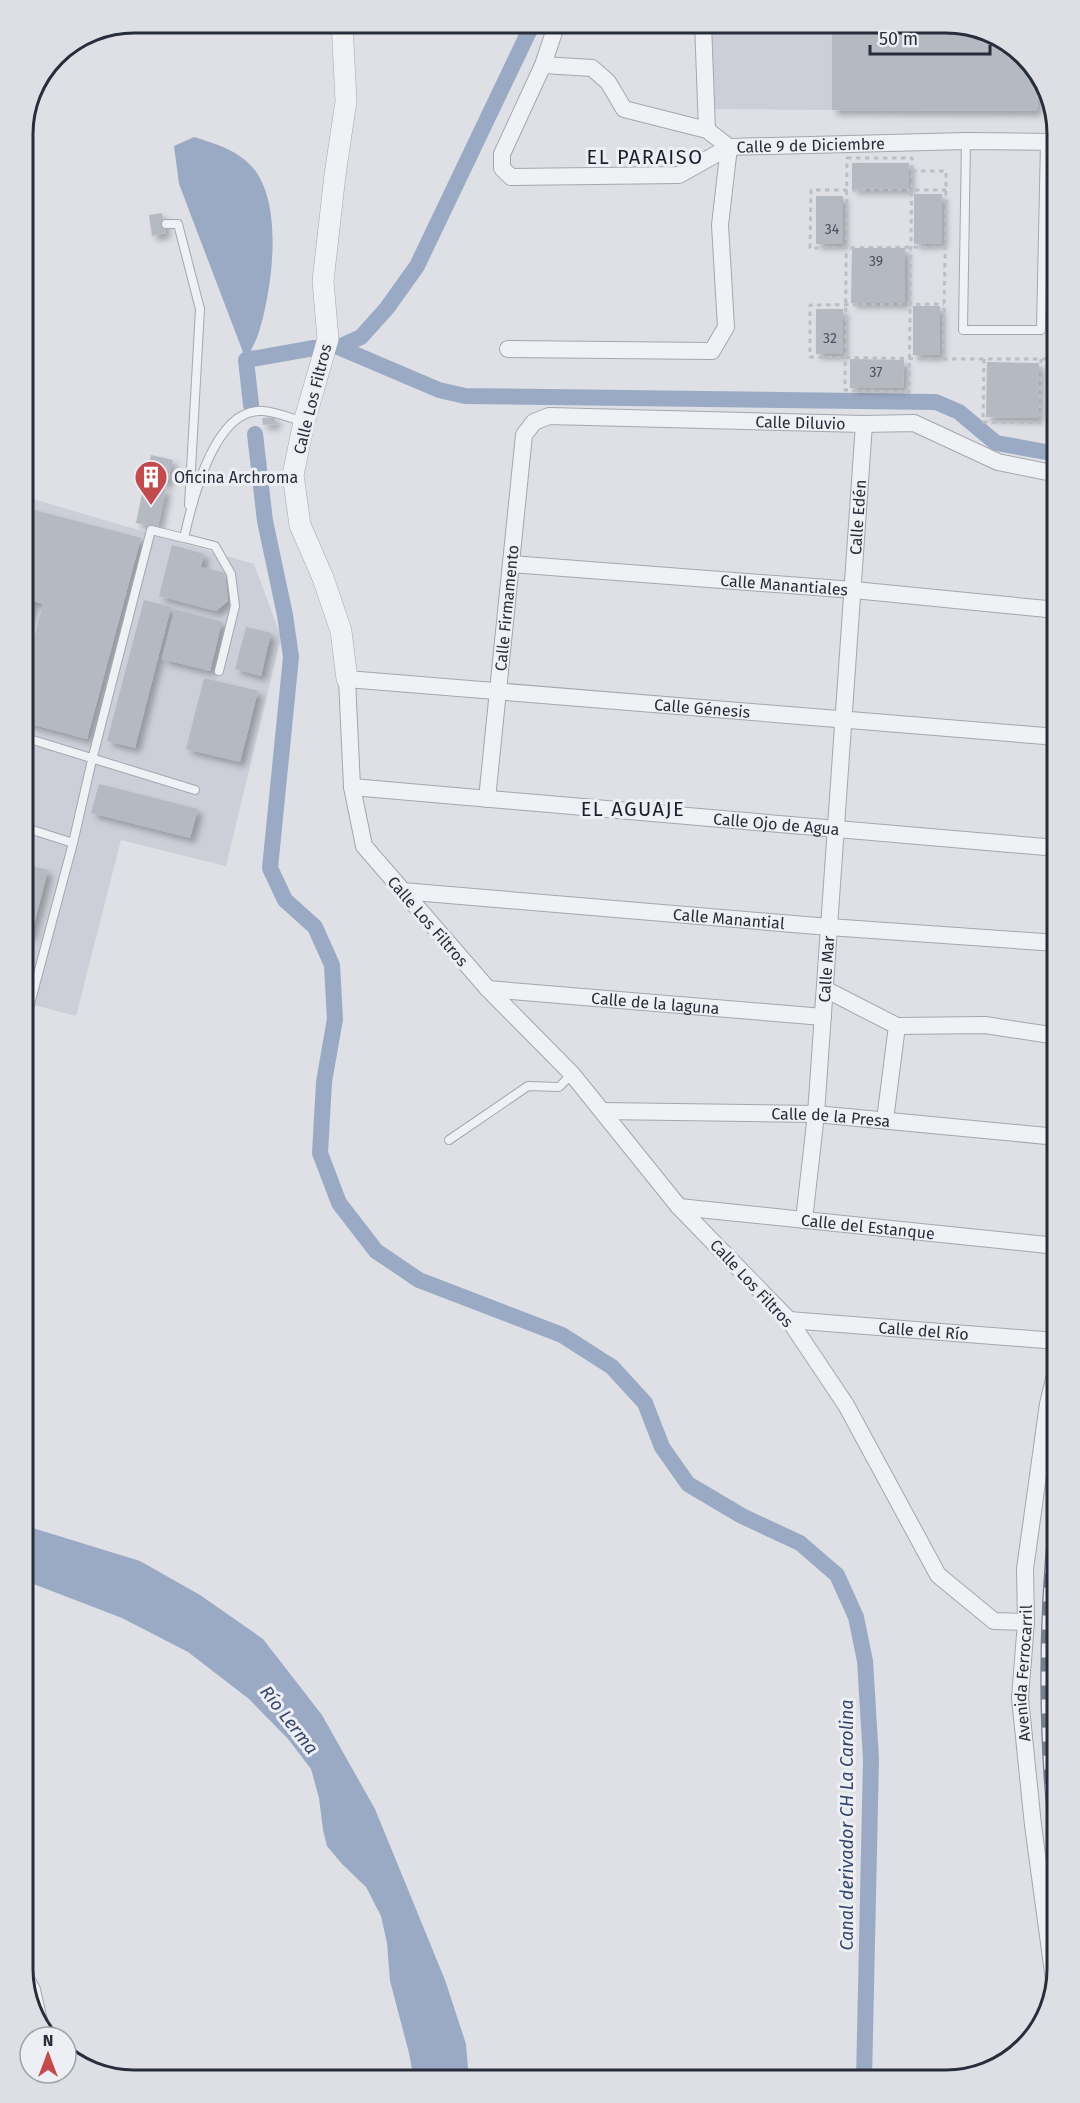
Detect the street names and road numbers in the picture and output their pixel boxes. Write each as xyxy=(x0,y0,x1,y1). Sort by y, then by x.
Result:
street label: Calle 9 de Diciembre xyxy=(736,134,885,157)
street label: Calle Los Filtros xyxy=(290,342,335,456)
street label: Calle Diluvio xyxy=(755,412,846,434)
street label: Calle Edén xyxy=(846,479,870,556)
street label: Calle Firmamento xyxy=(491,544,523,672)
street label: Calle Manantiales xyxy=(720,571,849,600)
street label: Calle Génesis xyxy=(653,695,751,722)
street label: Calle Ojo de Agua xyxy=(712,809,840,839)
street label: Calle Los Filtros xyxy=(383,872,472,970)
street label: Calle Manantial xyxy=(672,905,786,933)
street label: Calle Mar xyxy=(815,934,838,1003)
street label: Calle de la laguna xyxy=(591,989,720,1018)
street label: Calle de la Presa xyxy=(771,1104,891,1131)
street label: Calle del Estanque xyxy=(800,1211,936,1243)
street label: Calle Los Filtros xyxy=(706,1236,797,1331)
street label: Calle del Río xyxy=(878,1318,969,1344)
street label: Avenida Ferrocarril xyxy=(1011,1604,1036,1742)

